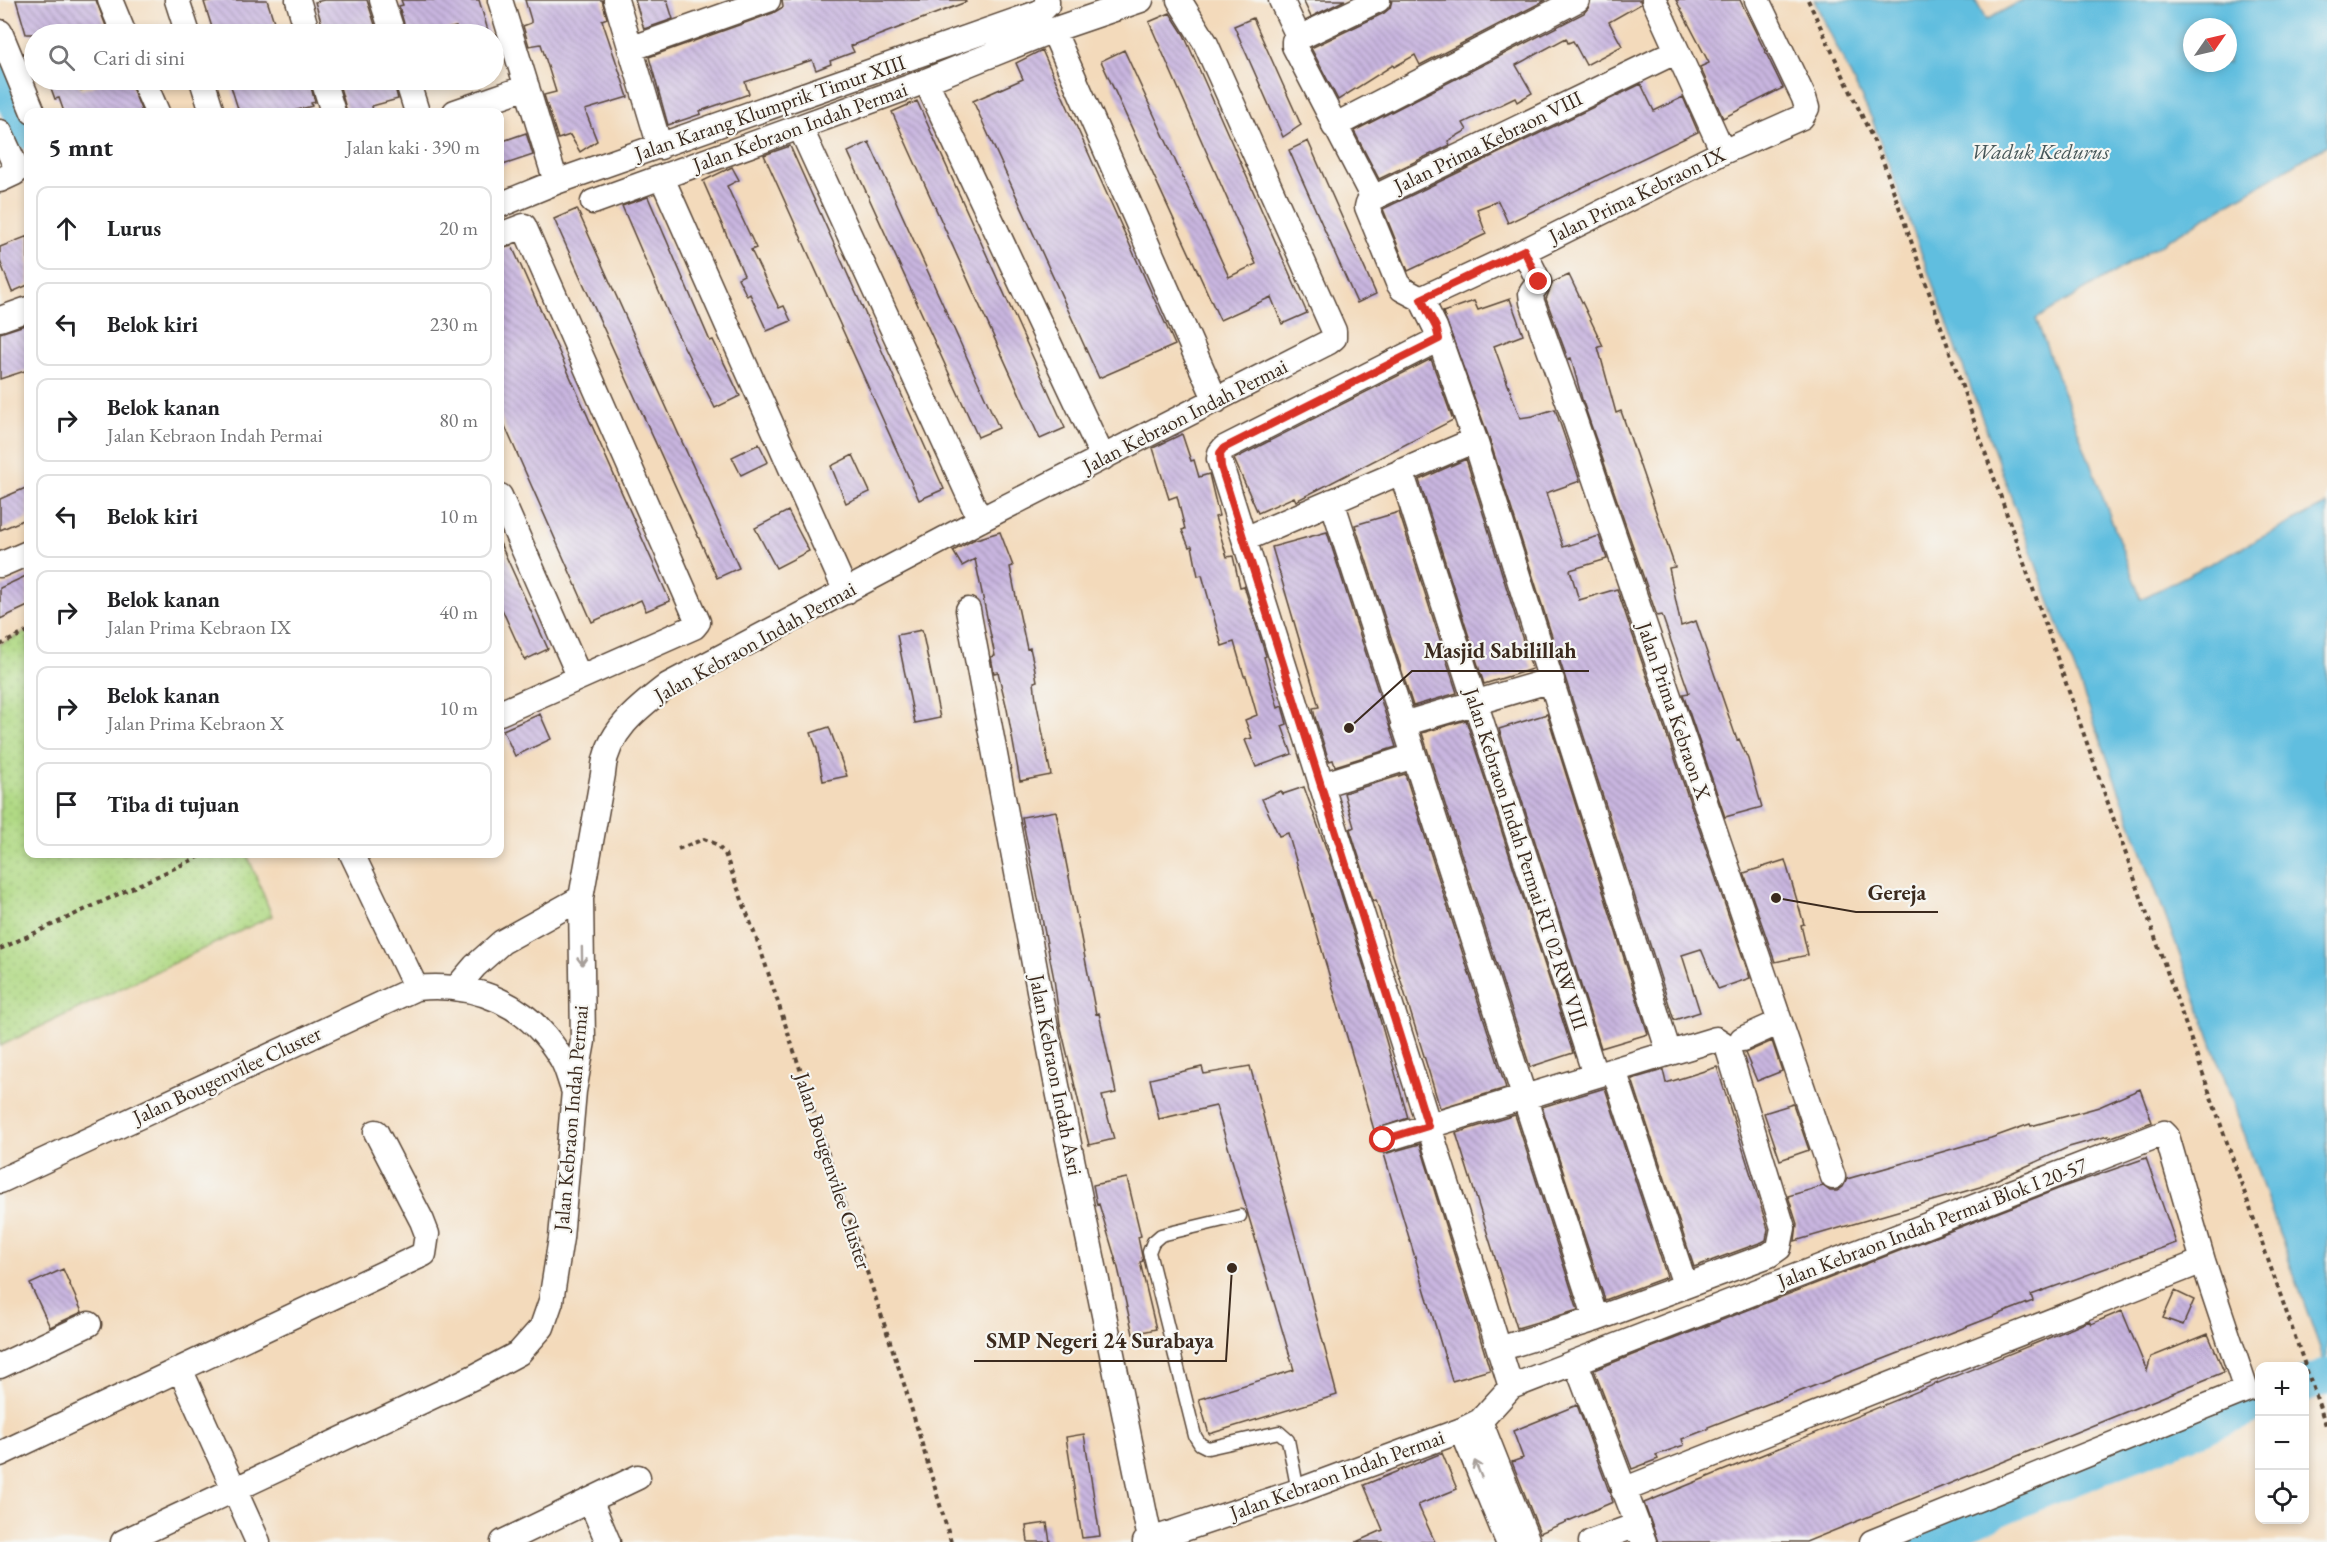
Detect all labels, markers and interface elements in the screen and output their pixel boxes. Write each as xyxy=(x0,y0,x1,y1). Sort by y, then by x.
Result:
north arrow xyxy=(2183,18,2237,72)
search box xyxy=(24,24,504,90)
icon: search xyxy=(45,41,78,74)
text: Cari di sini xyxy=(93,43,185,72)
street label: Jalan Karang Klumprik Timur XIII xyxy=(629,48,909,167)
street label: Jalan Kebraon Indah Permai xyxy=(687,75,911,179)
street label: Jalan Prima Kebraon VIII xyxy=(1387,84,1587,200)
text: 5 mnt xyxy=(48,130,113,164)
text: Jalan kaki · 390 m xyxy=(346,134,480,160)
water label: Waduk Kedurus xyxy=(1971,137,2110,166)
street label: Jalan Prima Kebraon IX xyxy=(1542,140,1730,250)
icon: ahead xyxy=(50,212,83,245)
text: Lurus xyxy=(107,214,161,243)
text: 20 m xyxy=(439,215,478,241)
route end xyxy=(1525,268,1551,294)
icon: left xyxy=(50,308,83,341)
text: Belok kiri xyxy=(107,310,198,339)
text: 230 m xyxy=(430,311,478,337)
street label: Jalan Kebraon Indah Permai xyxy=(1076,352,1292,480)
text: Belok kanan xyxy=(107,393,220,422)
icon: right xyxy=(50,404,83,437)
text: 80 m xyxy=(439,407,478,433)
text: Jalan Kebraon Indah Permai xyxy=(107,422,323,448)
icon: left xyxy=(50,500,83,533)
text: Belok kiri xyxy=(107,502,198,531)
text: 10 m xyxy=(439,503,478,529)
street label: Jalan Kebraon Indah Permai xyxy=(647,575,860,709)
text: Belok kanan xyxy=(107,585,220,614)
icon: right xyxy=(50,596,83,629)
text: 40 m xyxy=(439,599,478,625)
text: Jalan Prima Kebraon IX xyxy=(107,614,291,640)
street label: Jalan Prima Kebraon X xyxy=(1631,617,1718,803)
callout: Masjid Sabilillah xyxy=(1412,631,1589,671)
text: Masjid Sabilillah xyxy=(1423,636,1577,665)
text: Belok kanan xyxy=(107,681,220,710)
street label: Jalan Kebraon Indah Permai RT 02 RW VIII xyxy=(1458,683,1595,1033)
icon: right xyxy=(50,692,83,725)
text: 10 m xyxy=(439,695,478,721)
text: Jalan Prima Kebraon X xyxy=(107,710,284,736)
icon: arrive xyxy=(50,788,83,821)
text: Tiba di tujuan xyxy=(107,790,239,819)
callout: Gereja xyxy=(1856,872,1938,912)
text: Gereja xyxy=(1868,878,1927,907)
one-way arrow xyxy=(576,946,588,966)
street label: Jalan Kebraon Indah Asri xyxy=(1023,970,1089,1178)
street label: Jalan Kebraon Indah Permai xyxy=(547,1004,594,1234)
street label: Jalan Bougenvilee Cluster xyxy=(126,1019,326,1131)
street label: Jalan Bougenvilee Cluster xyxy=(788,1067,878,1273)
route start xyxy=(1369,1126,1395,1152)
street label: Jalan Kebraon Indah Permai Blok I 20-57 xyxy=(1771,1151,2091,1295)
callout: SMP Negeri 24 Surabaya xyxy=(974,1321,1226,1361)
text: SMP Negeri 24 Surabaya xyxy=(986,1326,1214,1355)
map controls xyxy=(2255,1362,2309,1524)
button: + xyxy=(2255,1362,2309,1416)
button: − xyxy=(2255,1416,2309,1470)
street label: Jalan Kebraon Indah Permai xyxy=(1224,1423,1448,1527)
one-way arrow xyxy=(1472,1460,1483,1478)
button: locate xyxy=(2255,1470,2309,1524)

